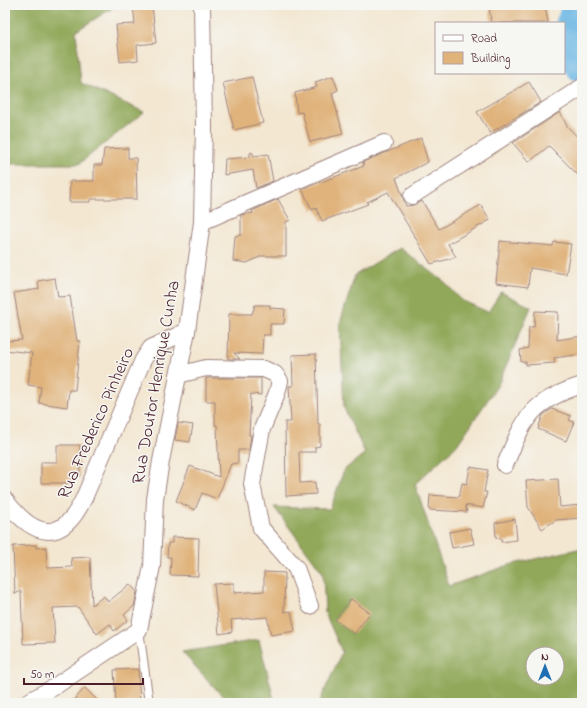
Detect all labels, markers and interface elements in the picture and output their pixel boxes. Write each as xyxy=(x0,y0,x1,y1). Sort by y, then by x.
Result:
legend xyxy=(435,22,565,74)
text: Road xyxy=(471,30,497,48)
text: Building xyxy=(470,50,510,69)
street label: Rua Doutor Henrique Cunha xyxy=(126,278,188,486)
street label: Rua Frederico Pinheiro xyxy=(52,344,142,504)
north arrow xyxy=(525,646,565,686)
text: N xyxy=(541,649,549,665)
scale bar xyxy=(24,660,143,686)
text: 50 m xyxy=(30,666,54,684)

